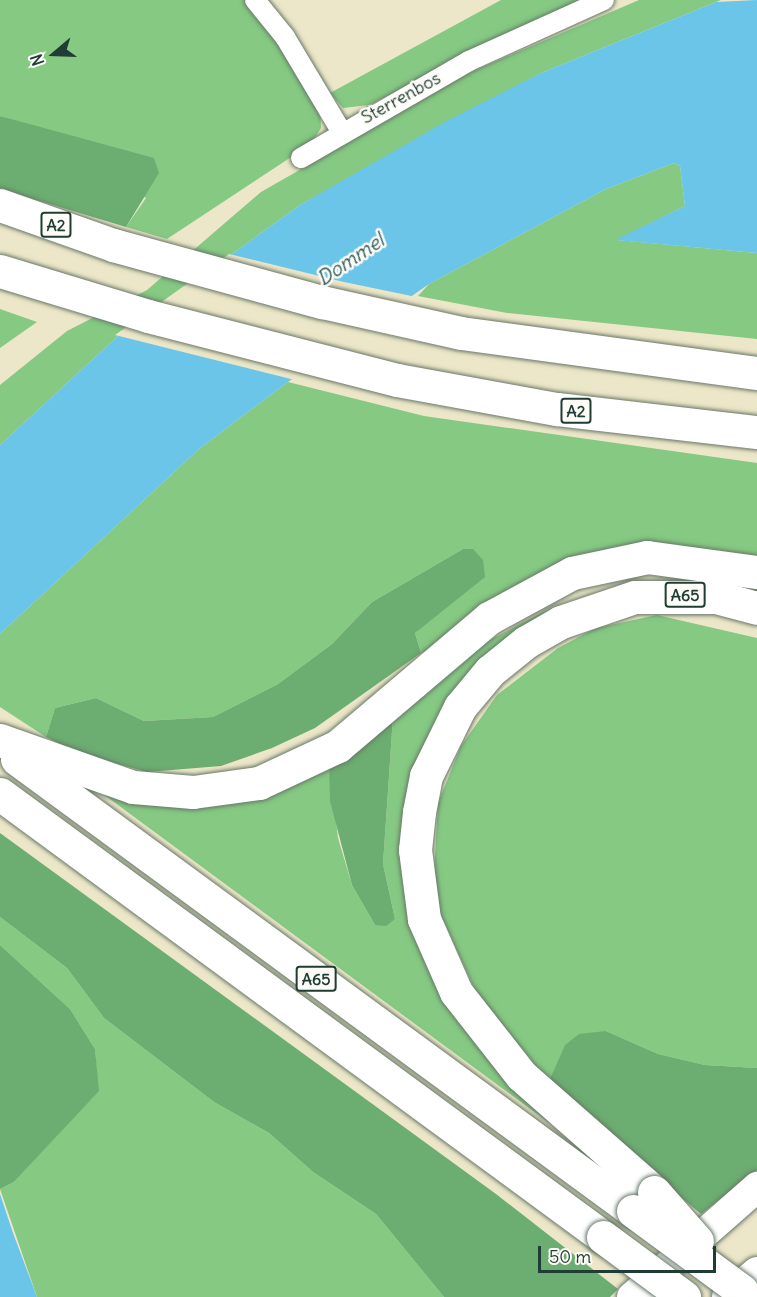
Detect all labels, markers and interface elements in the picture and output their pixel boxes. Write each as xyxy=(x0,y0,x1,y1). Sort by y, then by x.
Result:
north arrow xyxy=(24,24,84,84)
text: N xyxy=(26,51,48,68)
street label: Sterrenbos xyxy=(357,67,445,129)
road number: A2 xyxy=(40,212,72,238)
water label: Dommel xyxy=(312,228,388,290)
road number: A2 xyxy=(560,398,592,424)
road number: A65 xyxy=(664,582,706,608)
road number: A65 xyxy=(295,966,337,992)
scale bar xyxy=(541,1234,720,1272)
text: 50 m xyxy=(549,1245,591,1268)

